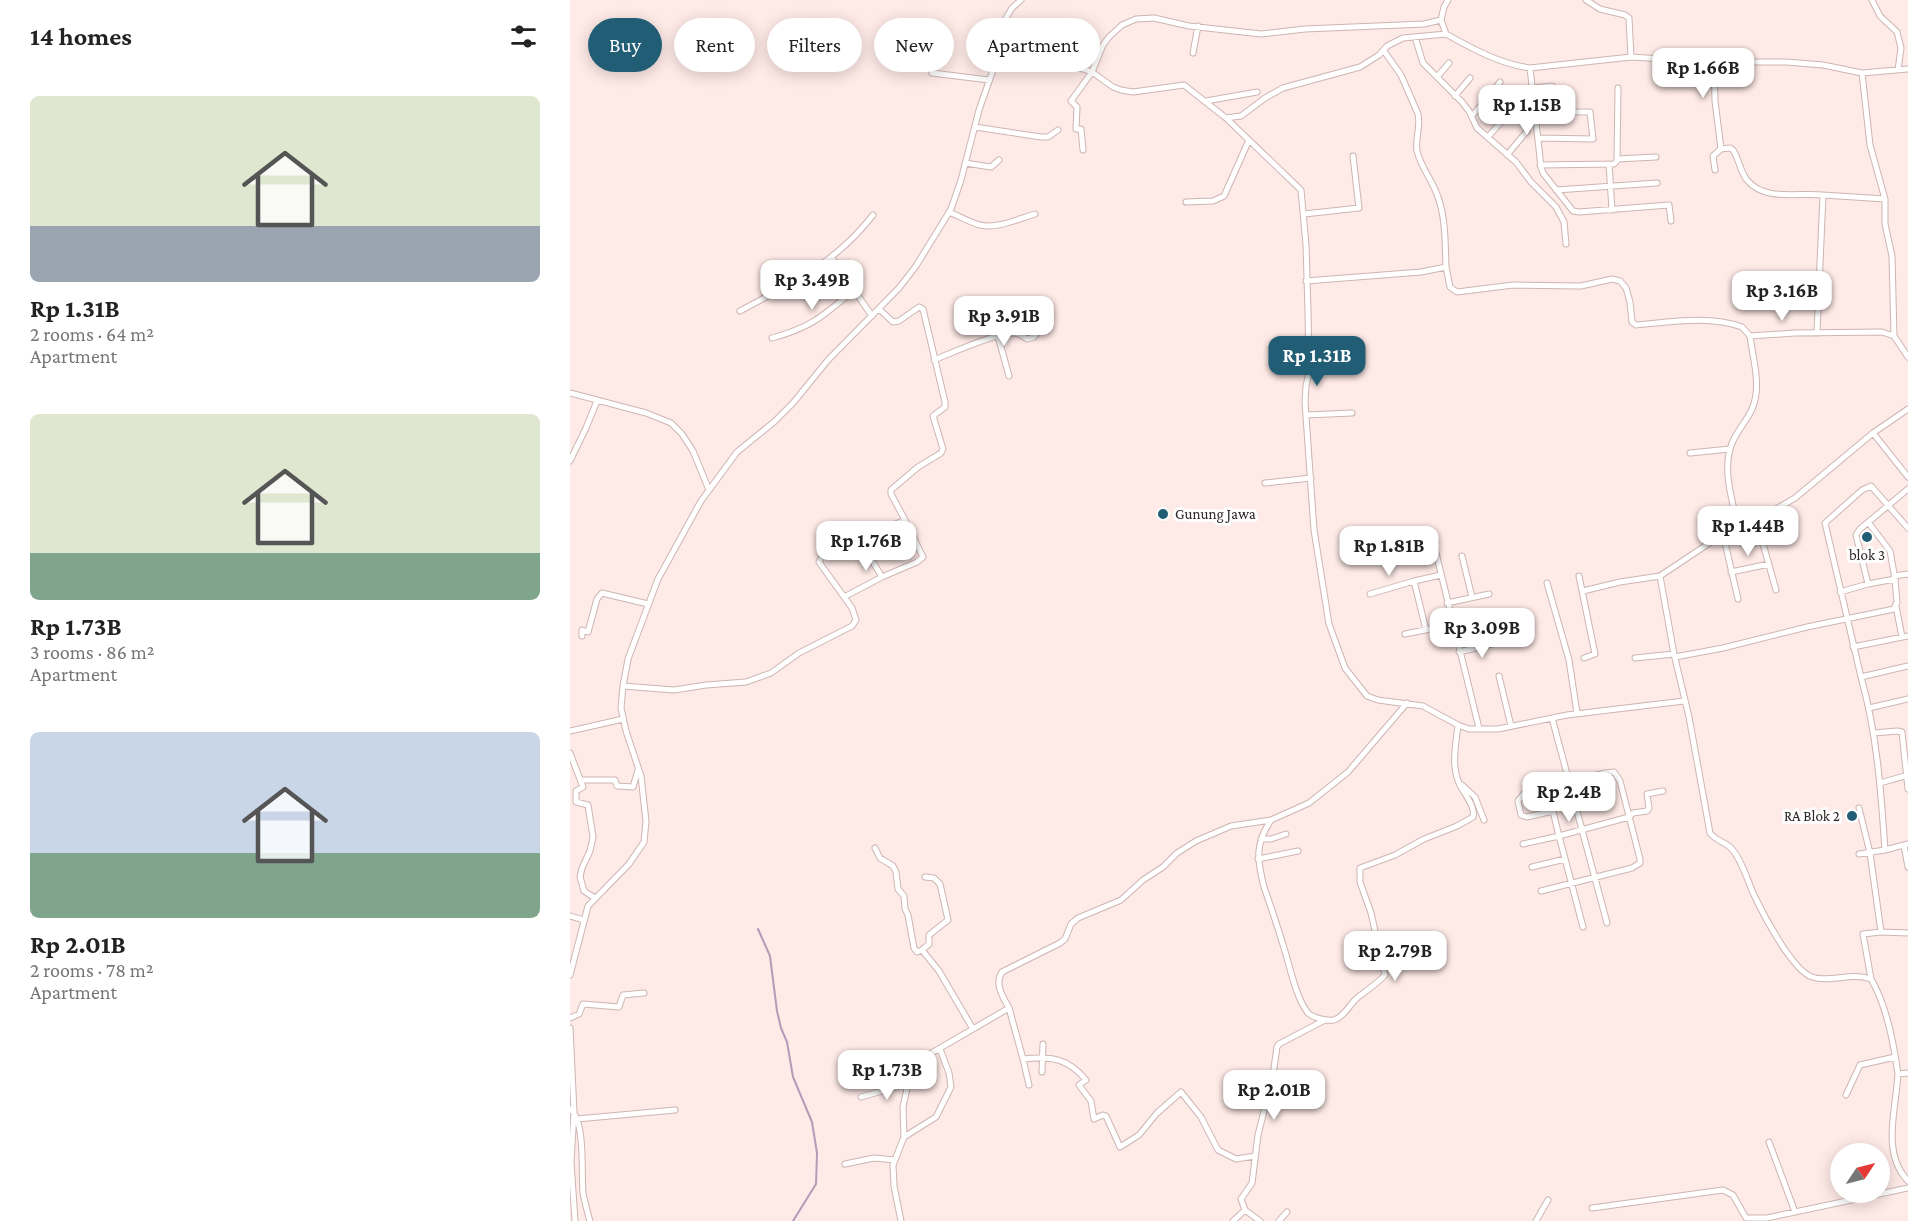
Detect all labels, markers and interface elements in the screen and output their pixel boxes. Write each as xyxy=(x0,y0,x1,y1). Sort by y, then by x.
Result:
chip: Buy xyxy=(588,18,662,72)
chip: Rent xyxy=(674,18,755,72)
chip: Filters xyxy=(767,18,862,72)
chip: New xyxy=(874,18,954,72)
chip: Apartment xyxy=(966,18,1100,72)
icon: filters xyxy=(507,20,540,53)
text: 14 homes xyxy=(30,22,132,51)
pin: Rp 1.66B xyxy=(1641,48,1765,99)
text: Rp 1.66B xyxy=(1666,56,1740,78)
pin: Rp 1.15B xyxy=(1465,85,1589,136)
text: Rp 1.15B xyxy=(1492,93,1562,115)
icon: home xyxy=(231,135,339,243)
pin: Rp 3.49B xyxy=(750,260,874,311)
text: Rp 3.49B xyxy=(774,268,850,290)
pin: Rp 3.16B xyxy=(1720,271,1844,322)
text: Rp 3.16B xyxy=(1746,279,1818,301)
text: Rp 1.31B xyxy=(30,294,120,323)
pin: Rp 3.91B xyxy=(942,296,1066,347)
text: Rp 3.91B xyxy=(968,304,1040,326)
text: 2 rooms · 64 m² xyxy=(30,323,154,345)
pin: Rp 1.31B xyxy=(1255,336,1379,387)
text: Rp 1.31B xyxy=(1282,344,1352,366)
text: Apartment xyxy=(30,345,117,367)
icon: home xyxy=(231,453,339,561)
place label: Gunung Jawa xyxy=(1175,506,1256,523)
pin: Rp 1.44B xyxy=(1686,506,1810,557)
marker: Gunung Jawa xyxy=(1156,507,1170,521)
text: Rp 1.44B xyxy=(1711,514,1785,536)
pin: Rp 1.76B xyxy=(804,521,928,572)
pin: Rp 1.81B xyxy=(1327,526,1451,577)
text: Rp 1.76B xyxy=(830,529,902,551)
marker: blok 3 xyxy=(1860,530,1874,544)
text: Rp 1.81B xyxy=(1354,534,1424,556)
place label: blok 3 xyxy=(1849,547,1885,563)
pin: Rp 3.09B xyxy=(1420,608,1544,659)
text: Rp 1.73B xyxy=(30,612,122,641)
text: Rp 3.09B xyxy=(1444,616,1520,638)
text: 3 rooms · 86 m² xyxy=(30,641,155,663)
text: Apartment xyxy=(30,663,117,685)
icon: home xyxy=(231,771,339,879)
pin: Rp 2.4B xyxy=(1514,772,1624,823)
text: Rp 2.4B xyxy=(1536,780,1602,802)
place label: RA Blok 2 xyxy=(1784,808,1840,824)
marker: RA Blok 2 xyxy=(1845,809,1859,823)
text: Rp 2.01B xyxy=(30,930,126,959)
pin: Rp 2.79B xyxy=(1333,931,1457,982)
text: Rp 2.79B xyxy=(1358,939,1432,961)
text: 2 rooms · 78 m² xyxy=(30,959,154,981)
text: Apartment xyxy=(30,981,117,1003)
pin: Rp 1.73B xyxy=(825,1050,949,1101)
text: Rp 1.73B xyxy=(852,1058,922,1080)
pin: Rp 2.01B xyxy=(1212,1070,1336,1121)
text: Rp 2.01B xyxy=(1237,1078,1311,1100)
north arrow xyxy=(1830,1143,1890,1203)
map controls xyxy=(1830,1143,1890,1203)

